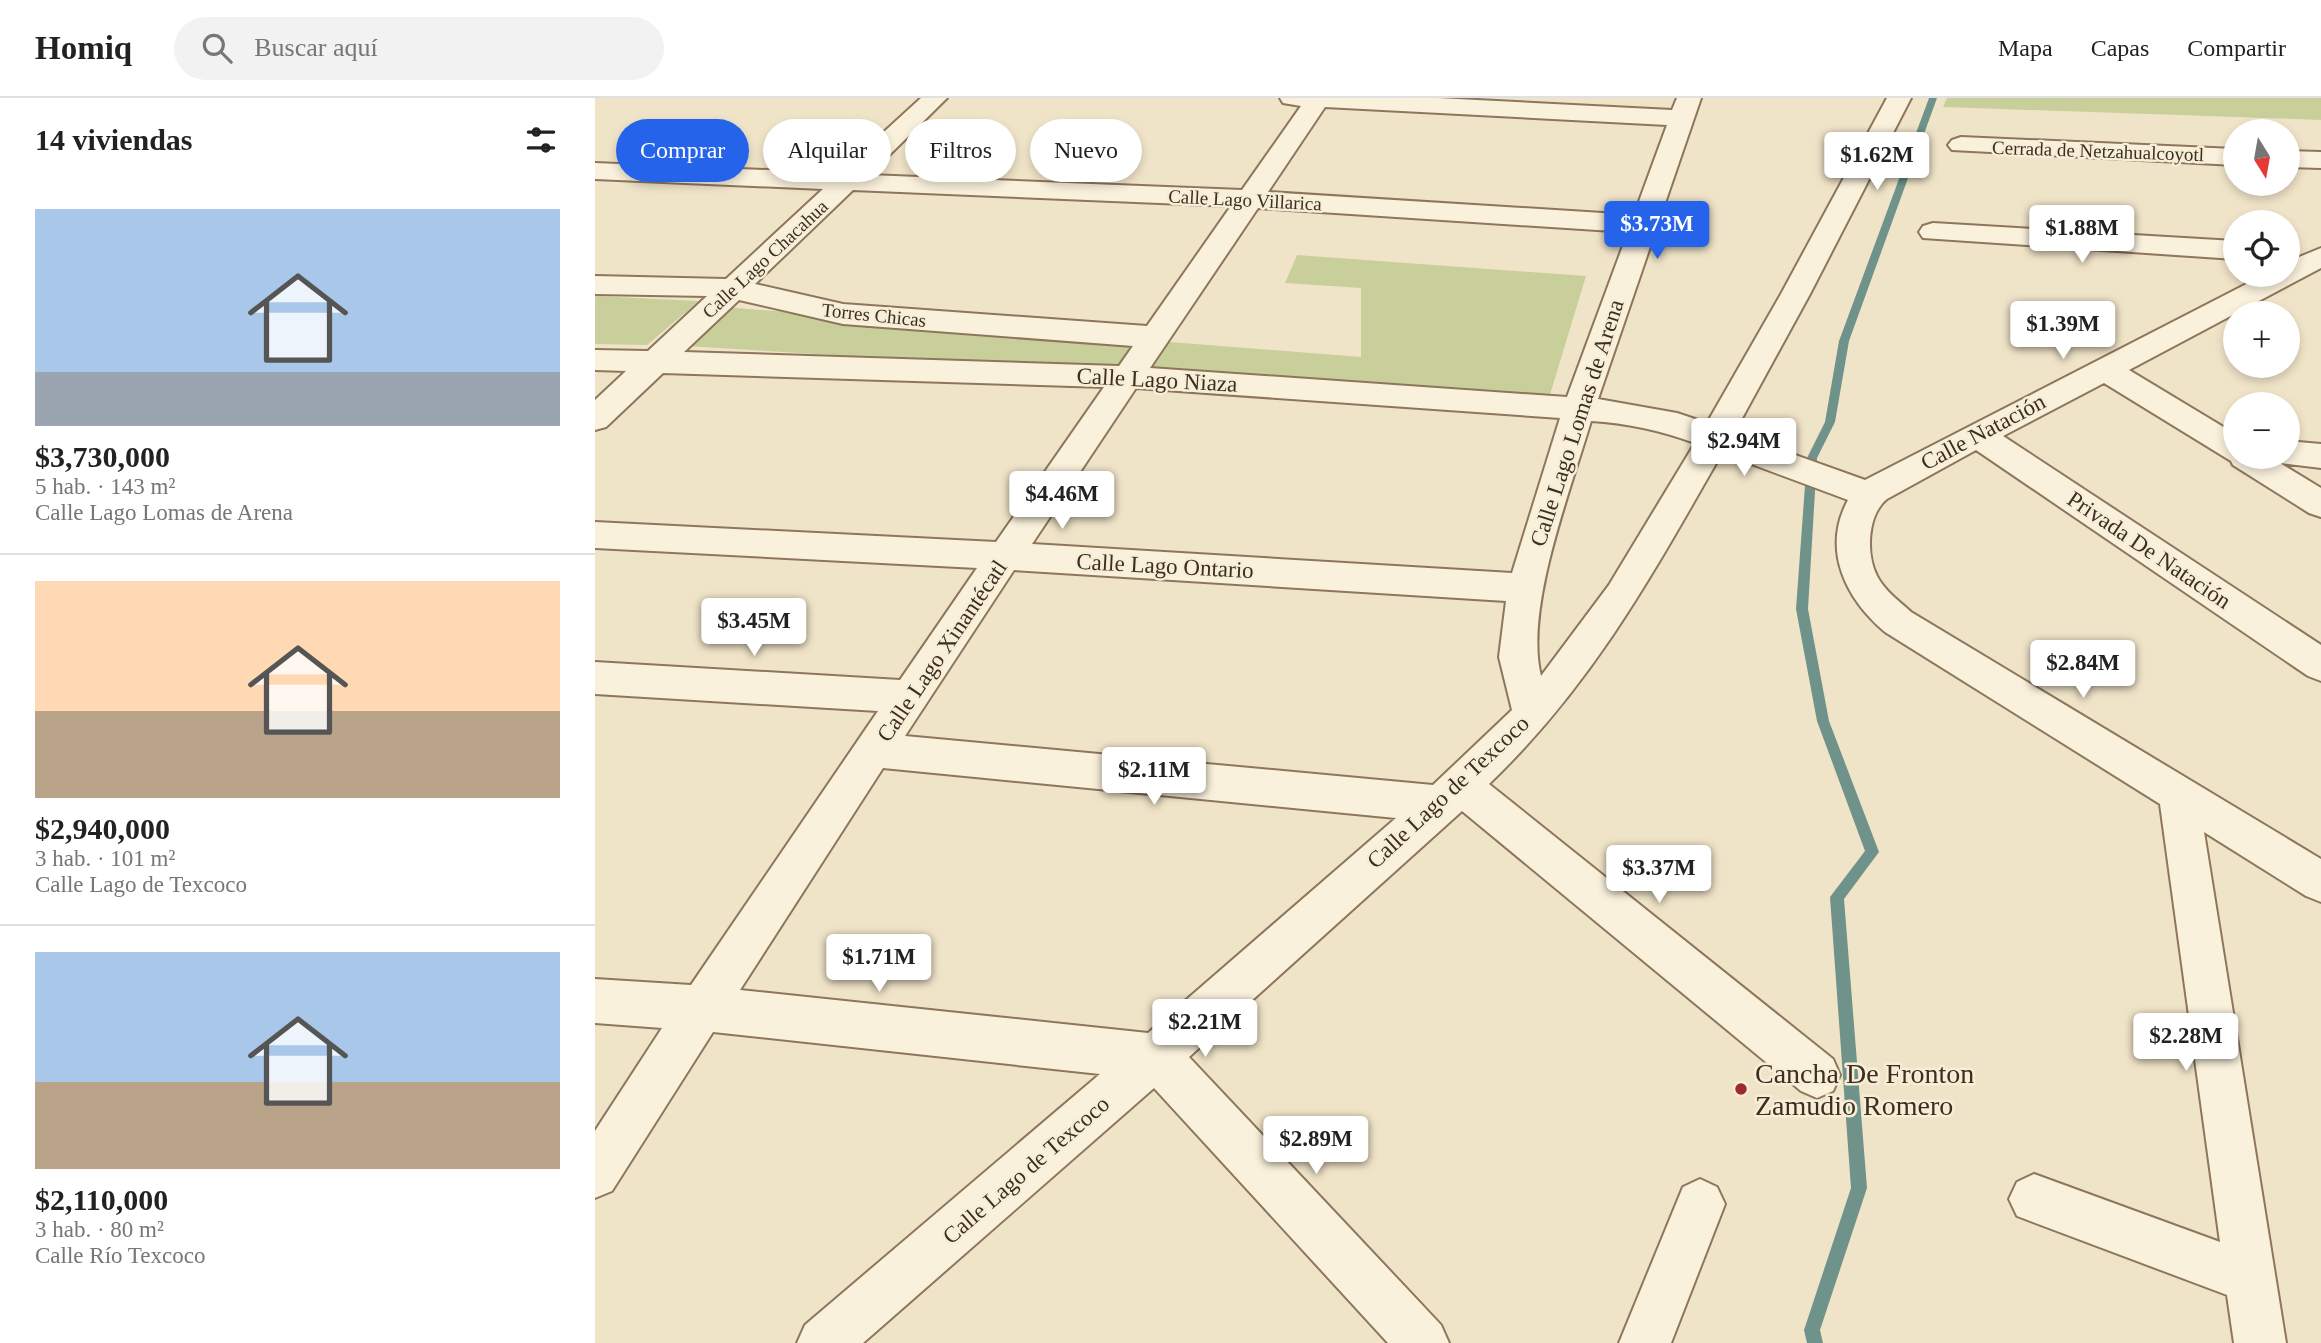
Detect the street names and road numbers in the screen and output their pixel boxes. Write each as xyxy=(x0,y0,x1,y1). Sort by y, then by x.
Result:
street label: Cerrada de Netzahualcoyotl xyxy=(1992,137,2204,165)
street label: Calle Lago Villarica xyxy=(1168,185,1323,215)
street label: Calle Lago Chacahua xyxy=(698,195,832,322)
street label: Calle Lago Lomas de Arena xyxy=(1525,296,1629,550)
street label: Torres Chicas xyxy=(821,299,927,331)
street label: Calle Lago Niaza xyxy=(1076,363,1238,397)
street label: Calle Natación xyxy=(1917,389,2050,475)
street label: Privada De Natación xyxy=(2063,486,2236,614)
street label: Calle Lago Ontario xyxy=(1076,549,1254,583)
street label: Calle Lago Xinantécatl xyxy=(872,556,1012,746)
street label: Calle Lago de Texcoco xyxy=(1362,711,1534,873)
street label: Calle Lago de Texcoco xyxy=(938,1091,1114,1249)

